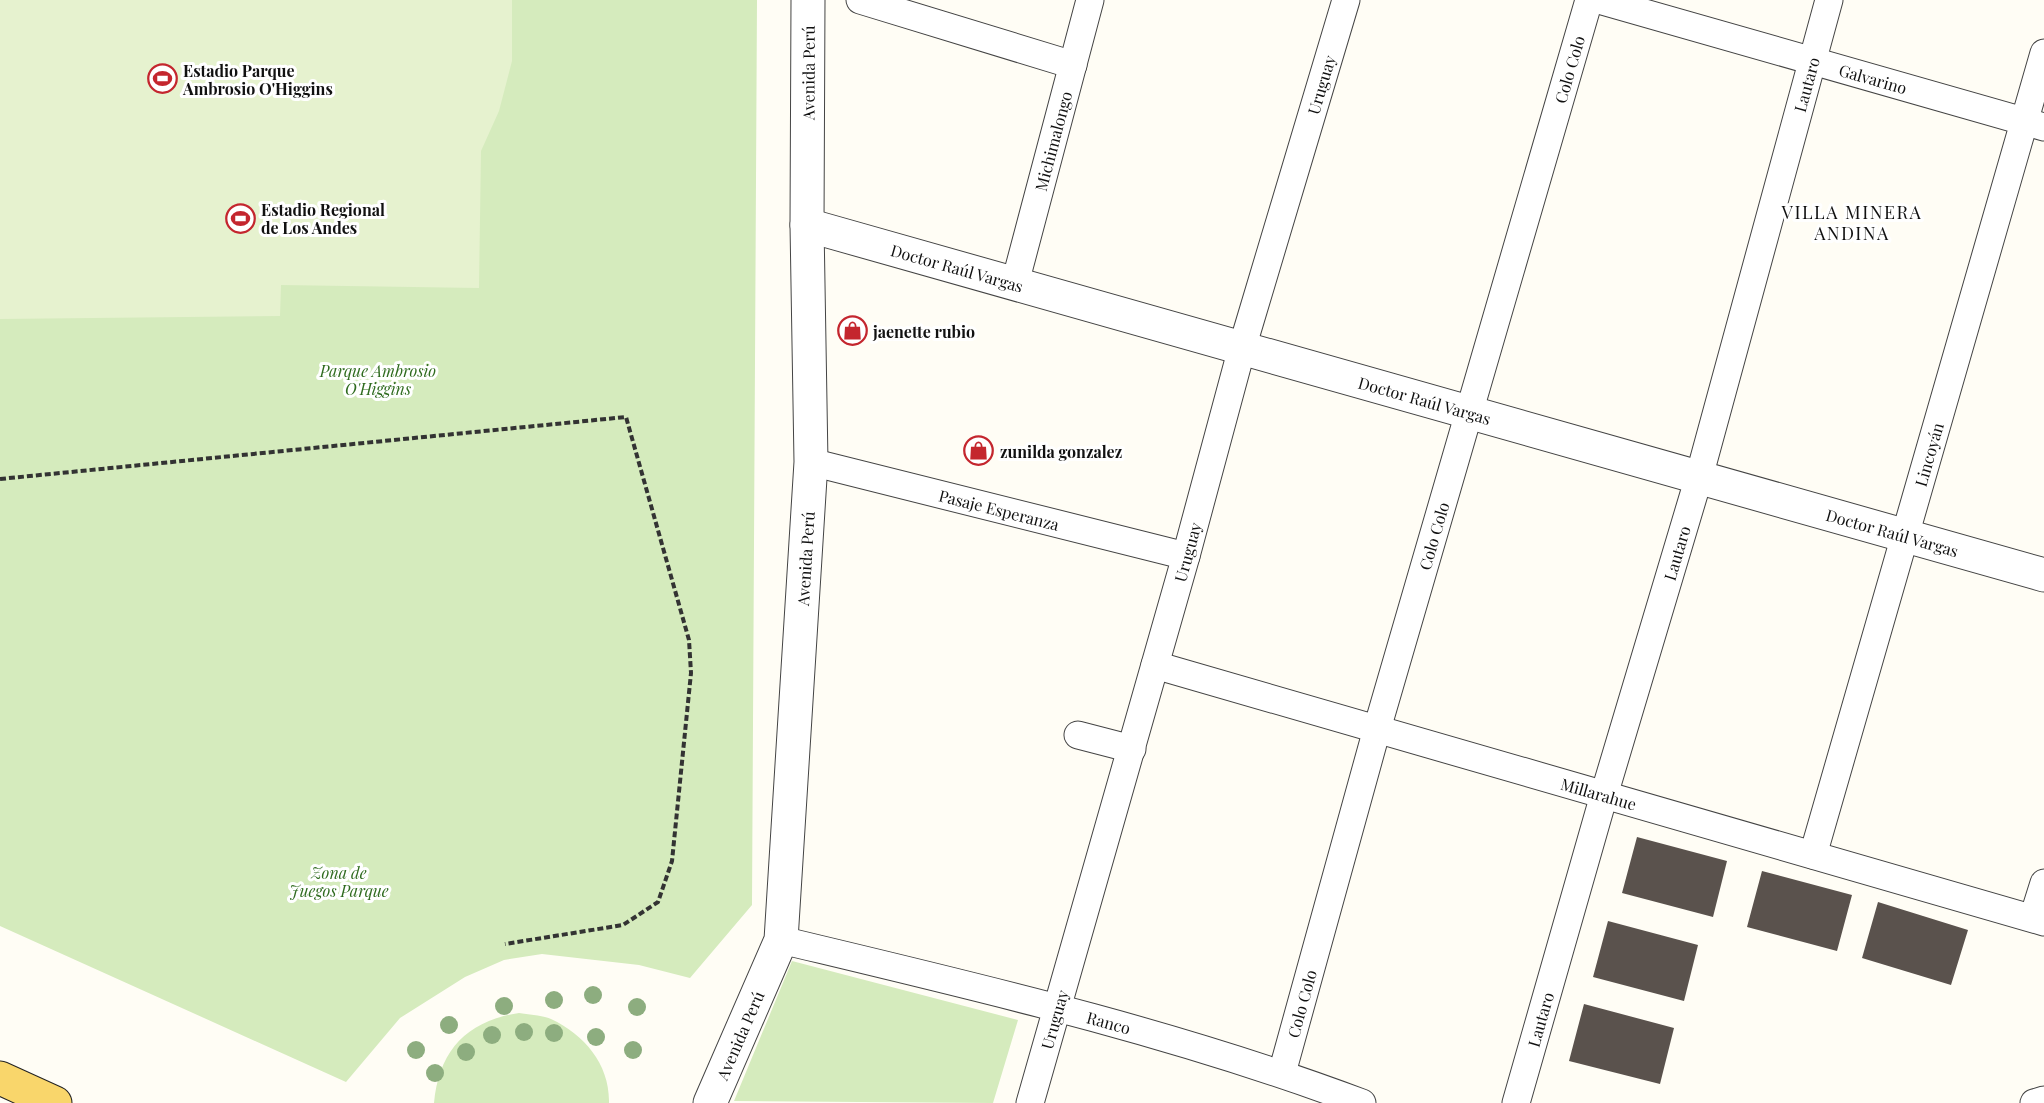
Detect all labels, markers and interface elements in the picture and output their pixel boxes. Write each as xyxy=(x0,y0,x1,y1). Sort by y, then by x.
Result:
street label: Avenida Perú xyxy=(797,25,818,121)
street label: Colo Colo xyxy=(1549,33,1589,106)
street label: Uruguay xyxy=(1302,53,1339,117)
street label: Lautaro xyxy=(1788,55,1824,114)
street label: Galvarino xyxy=(1837,59,1910,98)
place label: Estadio Parque Ambrosio O'Higgins xyxy=(182,60,333,99)
sports icon: Estadio Parque Ambrosio O'Higgins xyxy=(146,63,178,95)
street label: Michimalongo xyxy=(1029,89,1076,193)
place label: Estadio Regional de Los Andes xyxy=(261,199,385,238)
district label: VILLA MINERA ANDINA xyxy=(1781,200,1922,245)
sports icon: Estadio Regional de Los Andes xyxy=(224,202,256,234)
street label: Doctor Raúl Vargas xyxy=(888,239,1026,296)
shop icon: jaenette rubio xyxy=(836,315,868,347)
place label: jaenette rubio xyxy=(872,321,975,342)
park label: Parque Ambrosio O'Higgins xyxy=(319,360,436,399)
street label: Doctor Raúl Vargas xyxy=(1356,371,1493,428)
street label: Lincoyán xyxy=(1909,419,1948,489)
shop icon: zunilda gonzalez xyxy=(963,435,995,467)
place label: zunilda gonzalez xyxy=(1000,441,1123,462)
street label: Pasaje Esperanza xyxy=(937,484,1062,534)
street label: Colo Colo xyxy=(1413,499,1453,572)
street label: Doctor Raúl Vargas xyxy=(1824,503,1961,561)
street label: Avenida Perú xyxy=(791,511,818,608)
street label: Uruguay xyxy=(1169,520,1205,584)
street label: Lautaro xyxy=(1658,523,1694,583)
street label: Millarahue xyxy=(1559,772,1639,814)
park label: Zona de Juegos Parque xyxy=(289,862,389,901)
street label: Colo Colo xyxy=(1282,967,1321,1040)
street label: Avenida Perú xyxy=(711,987,768,1084)
street label: Uruguay xyxy=(1035,987,1072,1051)
street label: Lautaro xyxy=(1522,989,1558,1049)
street label: Ranco xyxy=(1085,1006,1133,1038)

